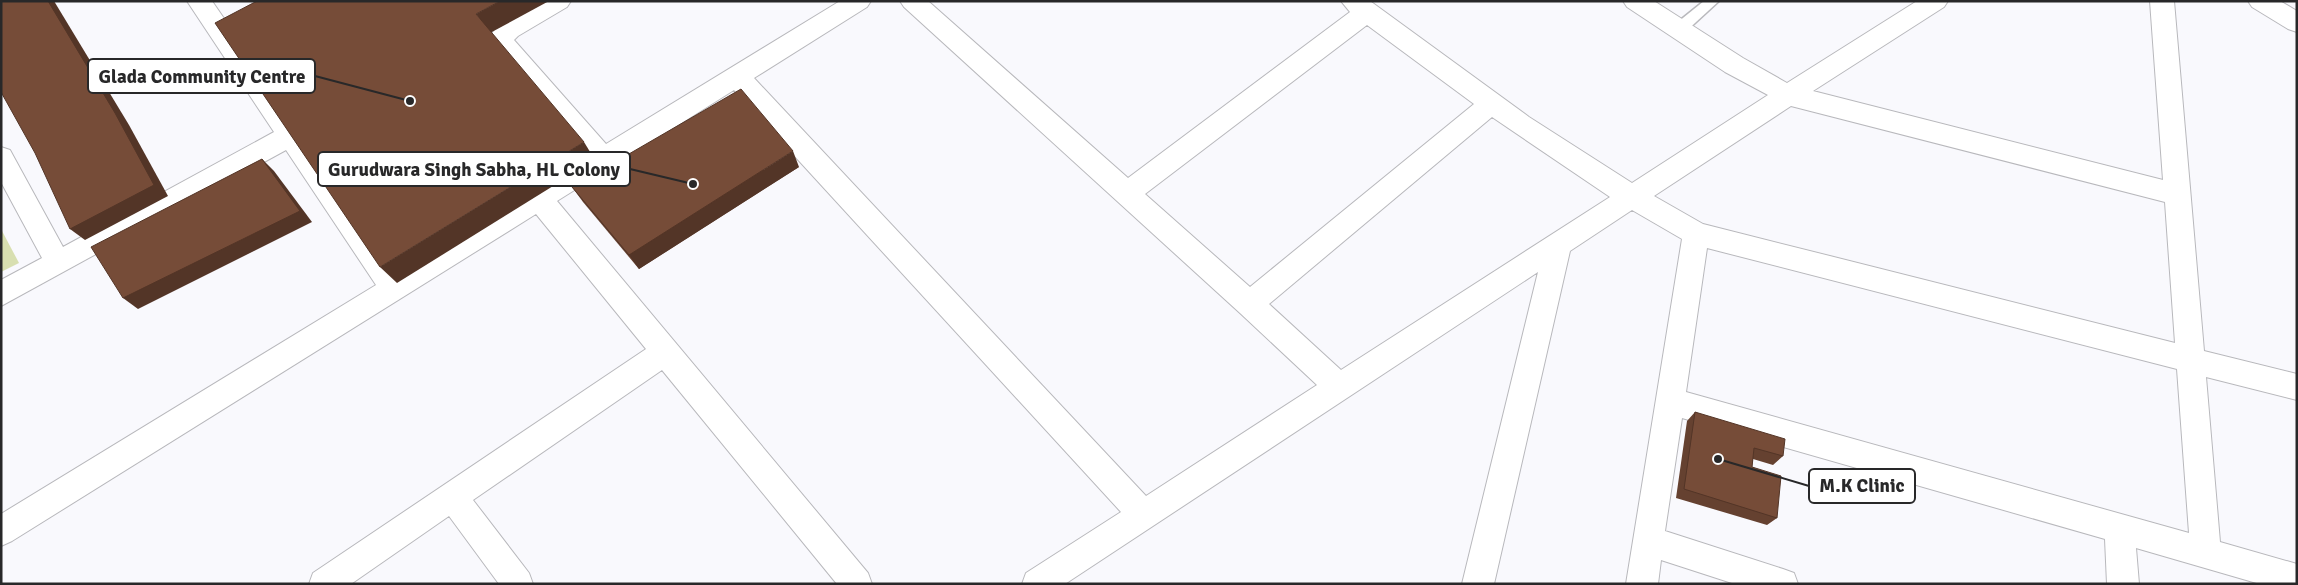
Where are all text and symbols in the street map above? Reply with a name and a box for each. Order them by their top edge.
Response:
callout: Glada Community Centre [88,59,315,93]
text: Glada Community Centre [99,65,305,89]
callout: Gurudwara Singh Sabha, HL Colony [318,152,630,186]
text: Gurudwara Singh Sabha, HL Colony [328,158,620,182]
callout: M.K Clinic [1809,469,1915,503]
text: M.K Clinic [1819,474,1905,498]

